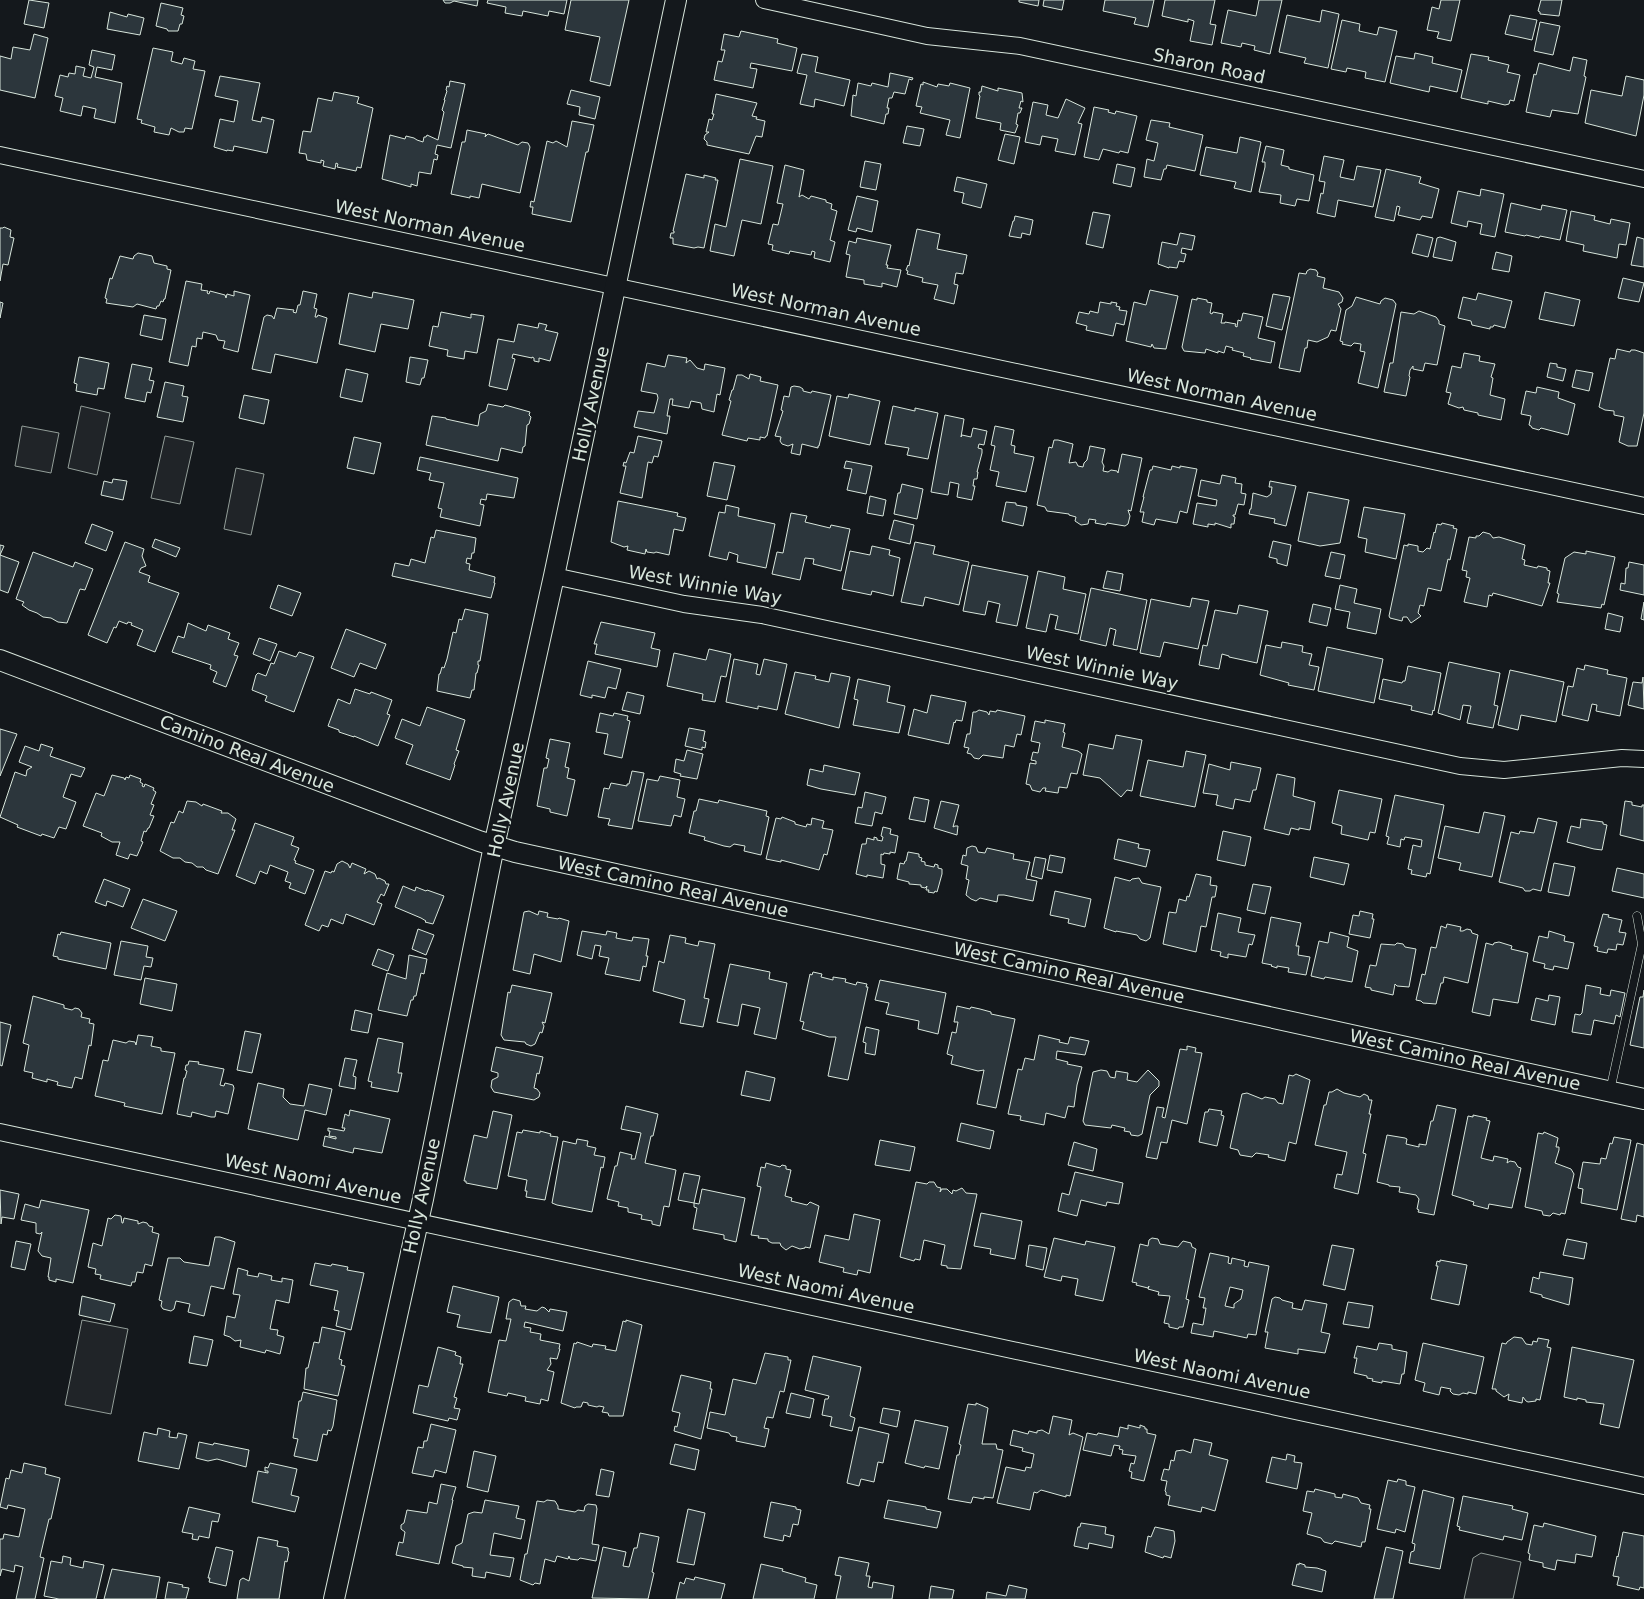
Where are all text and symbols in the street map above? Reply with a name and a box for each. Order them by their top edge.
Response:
street label: Sharon Road [1151,43,1267,88]
street label: West Norman Avenue [333,195,527,256]
street label: West Norman Avenue [729,279,923,340]
street label: Holly Avenue [568,344,613,464]
street label: West Norman Avenue [1125,364,1319,425]
street label: West Winnie Way [627,561,784,608]
street label: West Winnie Way [1024,641,1181,694]
street label: Camino Real Avenue [157,710,338,797]
street label: Holly Avenue [483,740,528,860]
street label: West Camino Real Avenue [556,852,791,921]
street label: West Camino Real Avenue [952,938,1187,1007]
street label: West Camino Real Avenue [1348,1025,1583,1094]
street label: Holly Avenue [399,1136,444,1256]
street label: West Naomi Avenue [223,1149,404,1208]
street label: West Naomi Avenue [736,1259,917,1318]
street label: West Naomi Avenue [1132,1344,1313,1403]

